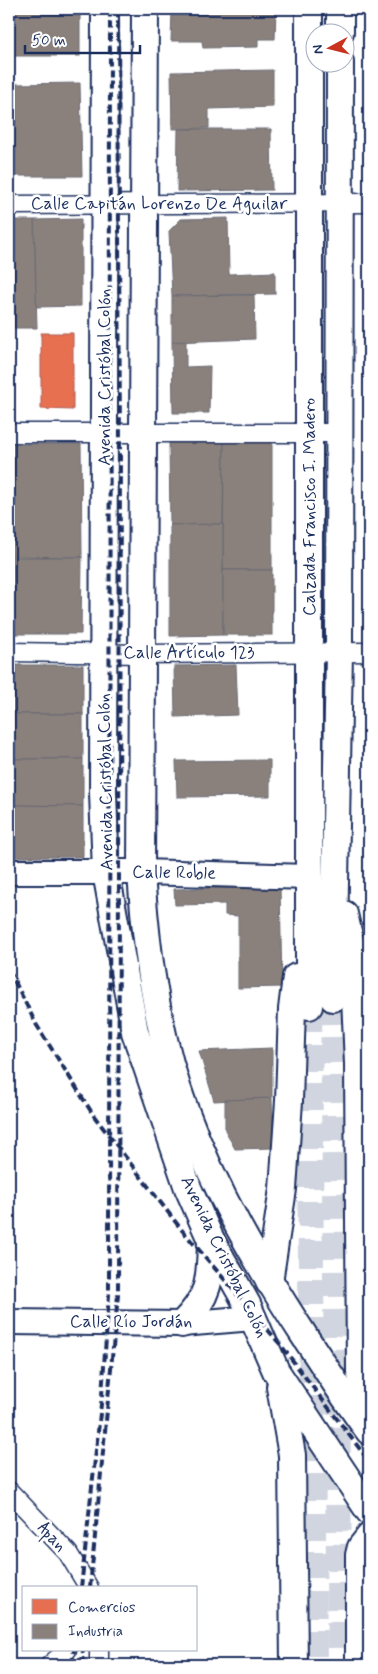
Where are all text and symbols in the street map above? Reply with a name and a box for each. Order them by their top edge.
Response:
scale bar [25,22,140,54]
north arrow [306,22,356,72]
text: 50 m [32,31,66,51]
text: N [309,44,328,55]
street label: Calle Capitán Lorenzo De Aguilar [31,192,288,216]
street label: Avenida Cristóbal Colón [93,288,117,466]
street label: Calzada Francisco I. Madero [298,398,322,616]
street label: Calle Artículo 123 [123,641,255,665]
street label: Avenida Cristóbal Colón [92,693,120,871]
street label: Calle Roble [132,860,216,886]
street label: Avenida Cristóbal Colón [174,1172,274,1342]
street label: Calle Río Jordán [70,1310,192,1334]
street label: Apan [31,1517,72,1558]
legend [22,1586,198,1652]
text: Comercios [68,1598,136,1618]
text: Industria [68,1622,123,1642]

